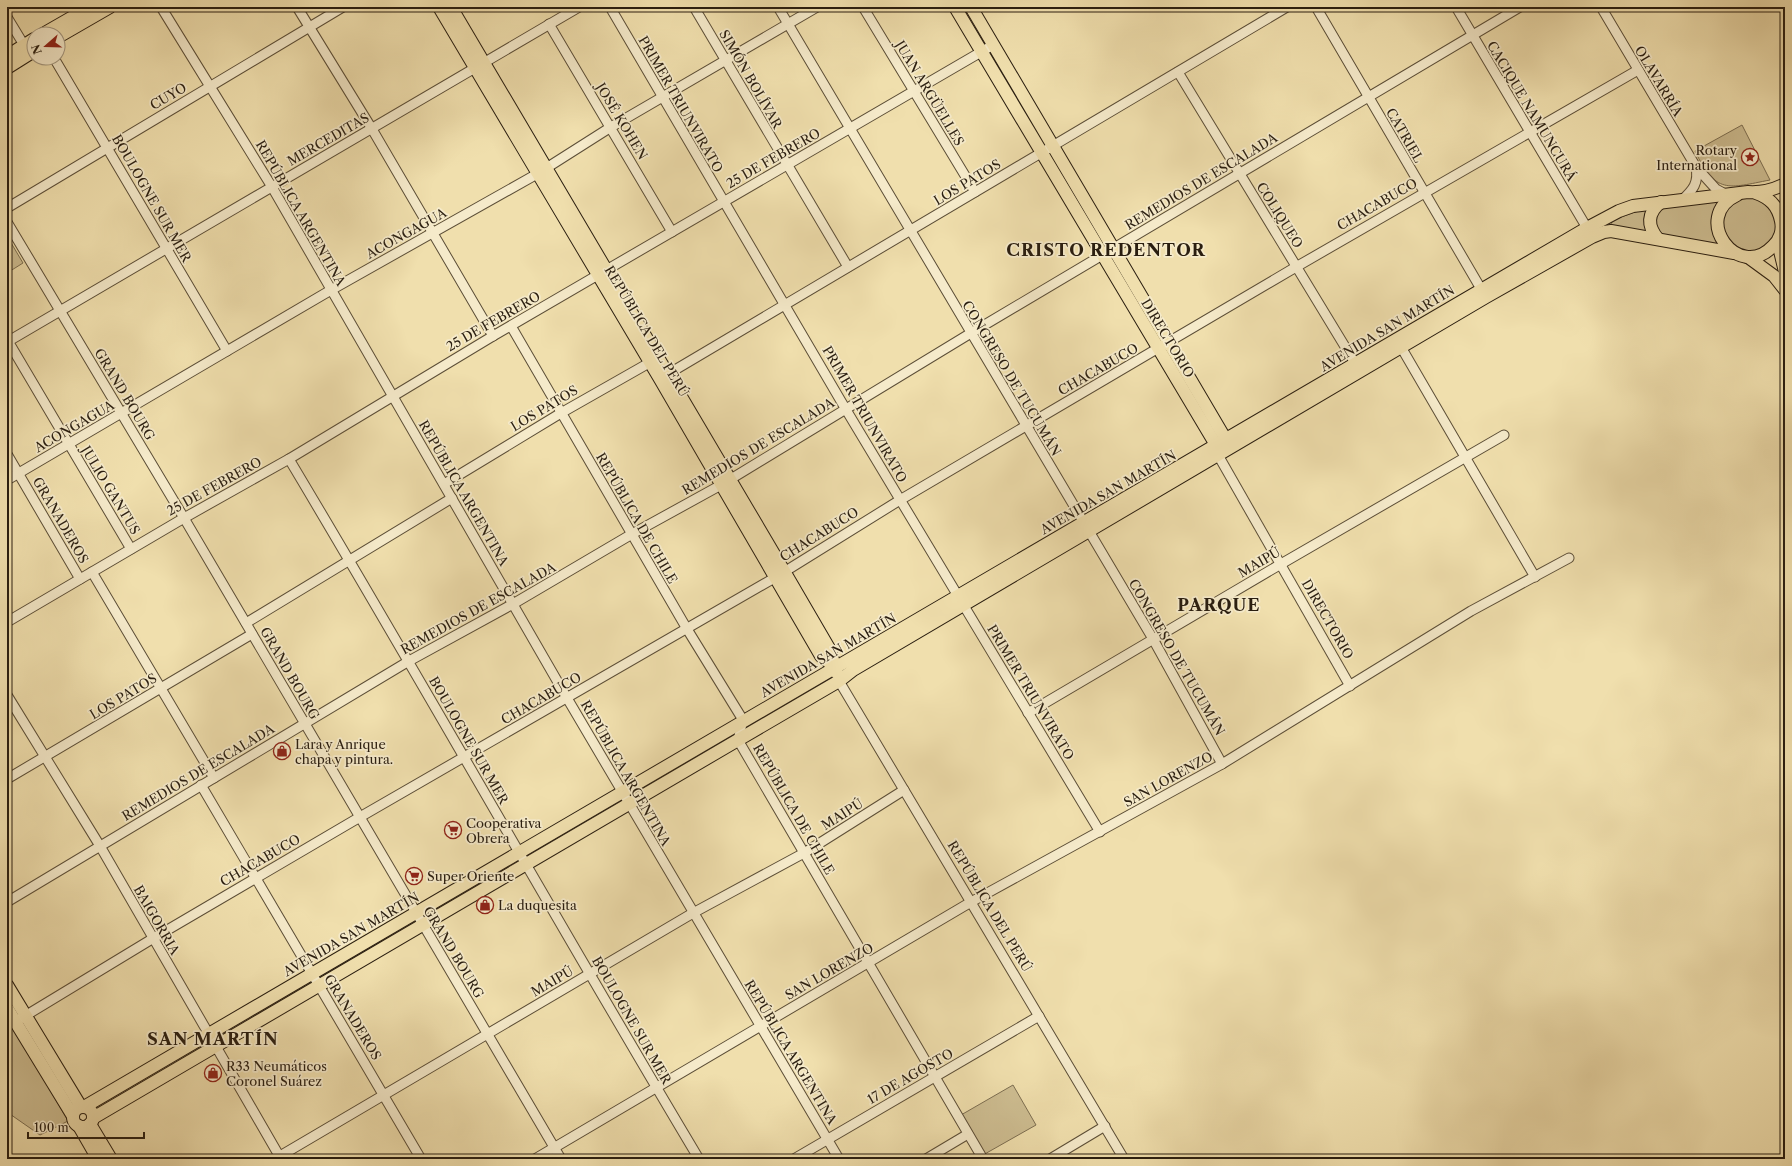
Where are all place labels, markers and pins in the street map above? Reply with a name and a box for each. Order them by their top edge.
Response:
place label: Rotary International [1656,142,1738,173]
place icon: Rotary International [1740,147,1760,167]
place label: Lara y Anrique chapa y pintura. [295,736,393,767]
shop icon: Lara y Anrique chapa y pintura. [272,741,292,761]
place label: Cooperativa Obrera [466,815,542,846]
supermarket icon: Cooperativa Obrera [443,820,463,840]
supermarket icon: Super Oriente [404,866,424,886]
place label: Super Oriente [427,868,514,884]
shop icon: La duquesita [475,895,495,915]
place label: La duquesita [498,897,577,913]
place label: R33 Neumáticos Coronel Suárez [226,1058,327,1089]
shop icon: R33 Neumáticos Coronel Suárez [203,1063,223,1083]

